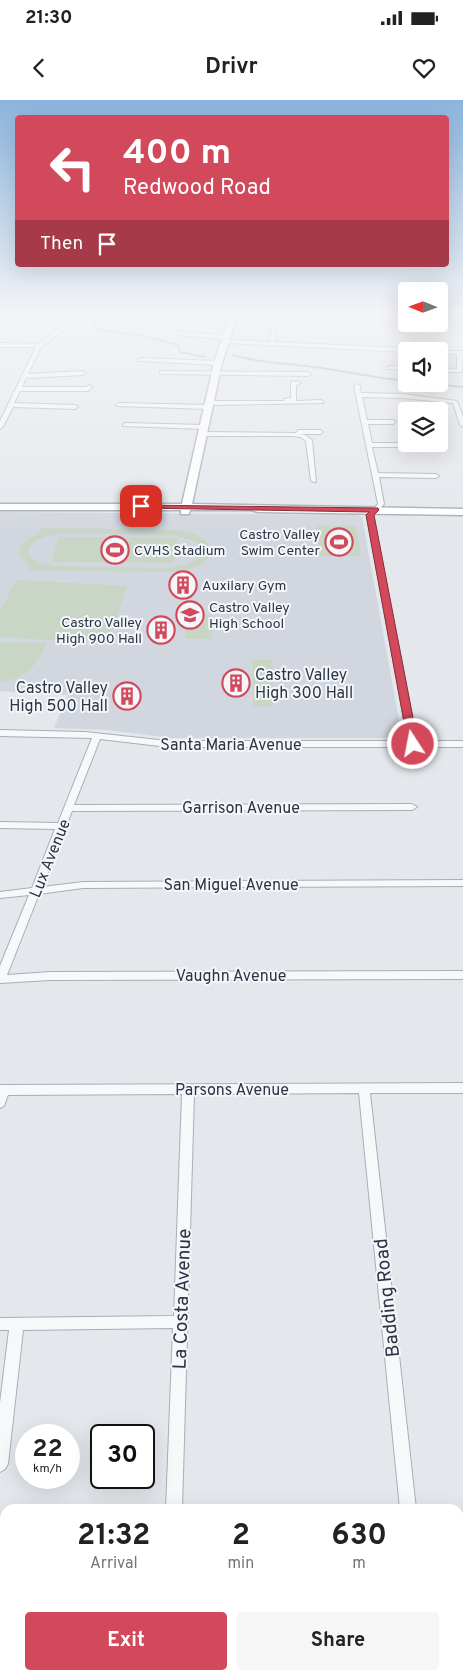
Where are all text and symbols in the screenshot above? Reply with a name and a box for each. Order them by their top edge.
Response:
text: 21:30 [25,6,72,30]
icon: back [25,54,53,82]
text: Drivr [205,54,258,81]
icon: heart [410,54,438,82]
text: 400 m [123,132,231,176]
icon: left [40,135,105,200]
text: Redwood Road [123,175,271,202]
icon: arrive [93,230,121,258]
text: Then [40,232,83,256]
north arrow [398,282,448,332]
map controls [398,282,448,452]
button: sound [398,342,448,392]
button: layers [398,402,448,452]
pin [120,485,162,527]
icon: arrive [127,492,155,520]
place label: Castro Valley Swim Center [239,527,321,560]
sports icon: Castro Valley Swim Center [324,527,354,557]
sports icon: CVHS Stadium [100,535,130,565]
place label: CVHS Stadium [134,543,225,560]
building icon: Auxilary Gym [168,570,198,600]
place label: Auxilary Gym [202,578,286,595]
school or university icon: Castro Valley High School [175,600,205,630]
place label: Castro Valley High School [209,600,290,633]
place label: Castro Valley High 900 Hall [56,615,142,648]
building icon: Castro Valley High 900 Hall [146,615,176,645]
place label: Castro Valley High 300 Hall [255,666,353,704]
building icon: Castro Valley High 300 Hall [221,668,251,698]
place label: Castro Valley High 500 Hall [9,679,108,717]
building icon: Castro Valley High 500 Hall [112,681,142,711]
position arrow [386,717,438,769]
street label: Santa Maria Avenue [160,736,302,756]
street label: Garrison Avenue [182,799,300,819]
street label: Lux Avenue [26,817,76,901]
street label: San Miguel Avenue [163,876,299,896]
street label: Vaughn Avenue [176,967,286,987]
street label: Parsons Avenue [175,1081,289,1101]
street label: La Costa Avenue [169,1228,197,1370]
street label: Badding Road [370,1237,406,1358]
speed limit sign: 30 [90,1424,155,1489]
text: 22 [32,1434,63,1466]
text: km/h [33,1461,62,1477]
text: 21:32 [77,1518,150,1555]
text: 2 [232,1518,250,1555]
text: 630 [331,1518,387,1555]
text: Arrival [90,1554,138,1574]
text: min [228,1554,254,1574]
text: m [352,1554,366,1574]
button: Exit [25,1612,227,1670]
button: Share [237,1612,439,1670]

